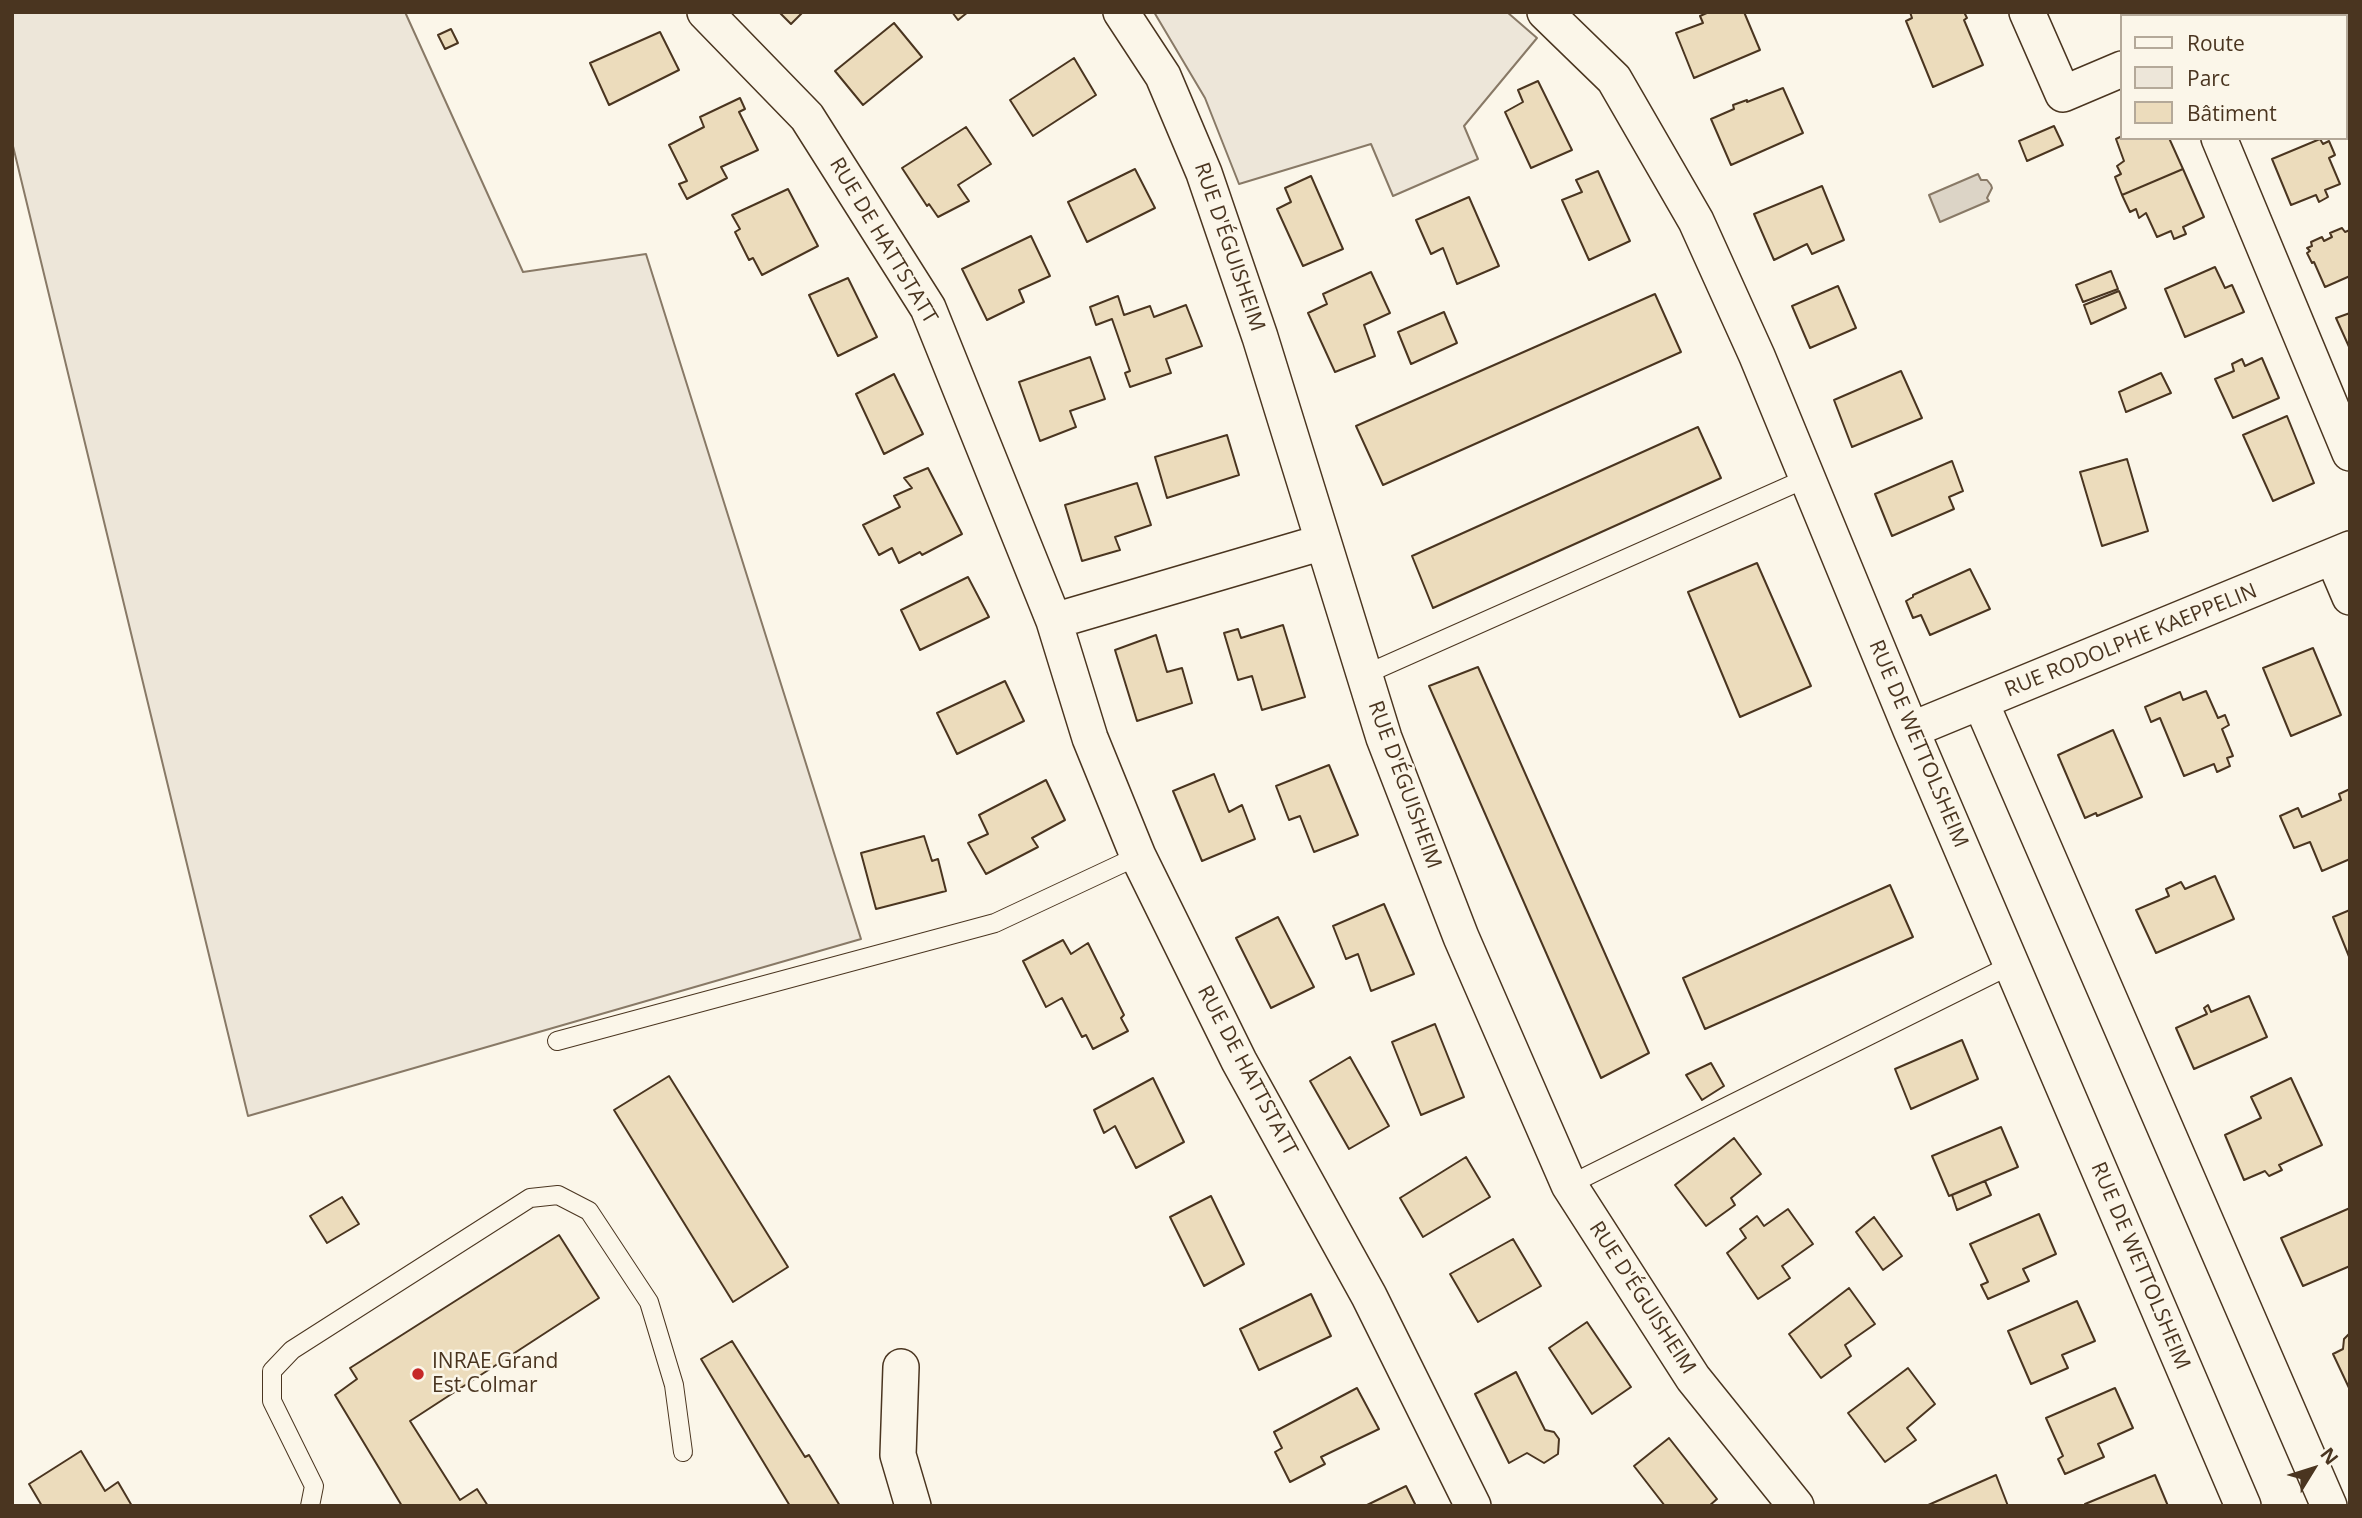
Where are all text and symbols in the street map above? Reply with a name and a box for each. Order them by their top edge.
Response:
legend [2120,14,2348,140]
text: Route [2187,29,2245,57]
text: Parc [2187,64,2230,92]
text: Bâtiment [2187,99,2277,127]
street label: RUE DE HATTSTATT [823,153,943,329]
street label: RUE D'ÉGUISHEIM [1188,159,1270,335]
street label: RUE RODOLPHE KAEPPELIN [2001,579,2261,703]
street label: RUE DE WETTOLSHEIM [1863,637,1973,851]
street label: RUE D'ÉGUISHEIM [1362,698,1446,872]
street label: RUE DE HATTSTATT [1191,982,1303,1160]
street label: RUE DE WETTOLSHEIM [2085,1159,2195,1373]
street label: RUE D'ÉGUISHEIM [1583,1217,1701,1379]
place label: INRAE Grand Est Colmar [432,1349,558,1399]
marker: INRAE Grand Est Colmar [410,1366,426,1382]
north arrow [2278,1434,2348,1504]
text: N [2315,1442,2345,1470]

